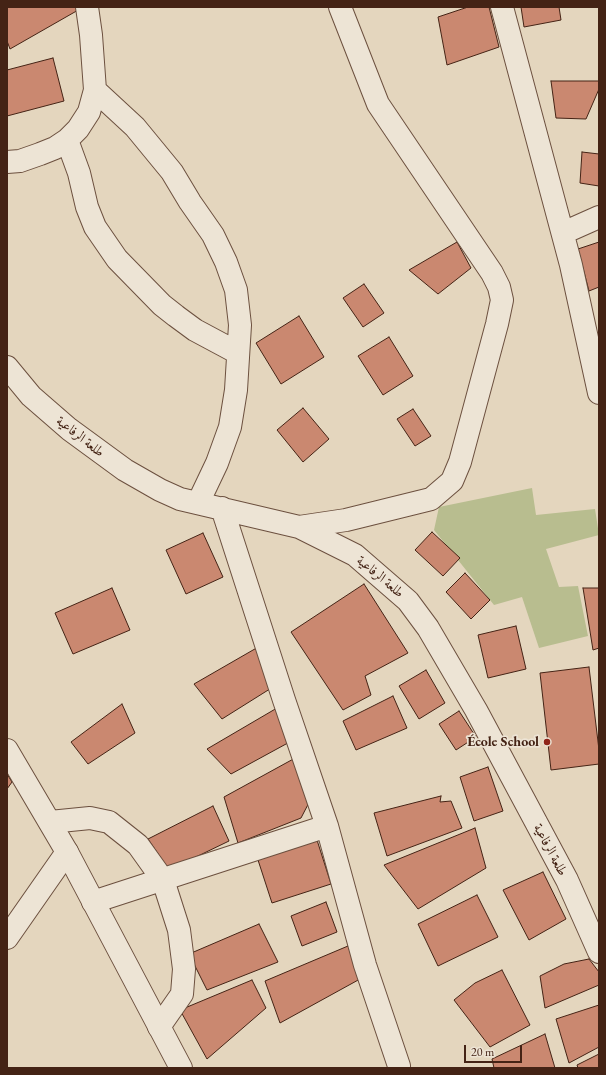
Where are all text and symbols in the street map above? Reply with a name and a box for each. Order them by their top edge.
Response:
street label: طلعة الرفاعية [52,413,108,461]
street label: طلعة الرفاعية [353,552,407,602]
place label: École School [467,734,539,750]
marker: École School [542,737,552,747]
street label: طلعة الرفاعية [529,821,571,879]
scale bar [466,1037,524,1063]
text: 20 m [471,1044,494,1060]

